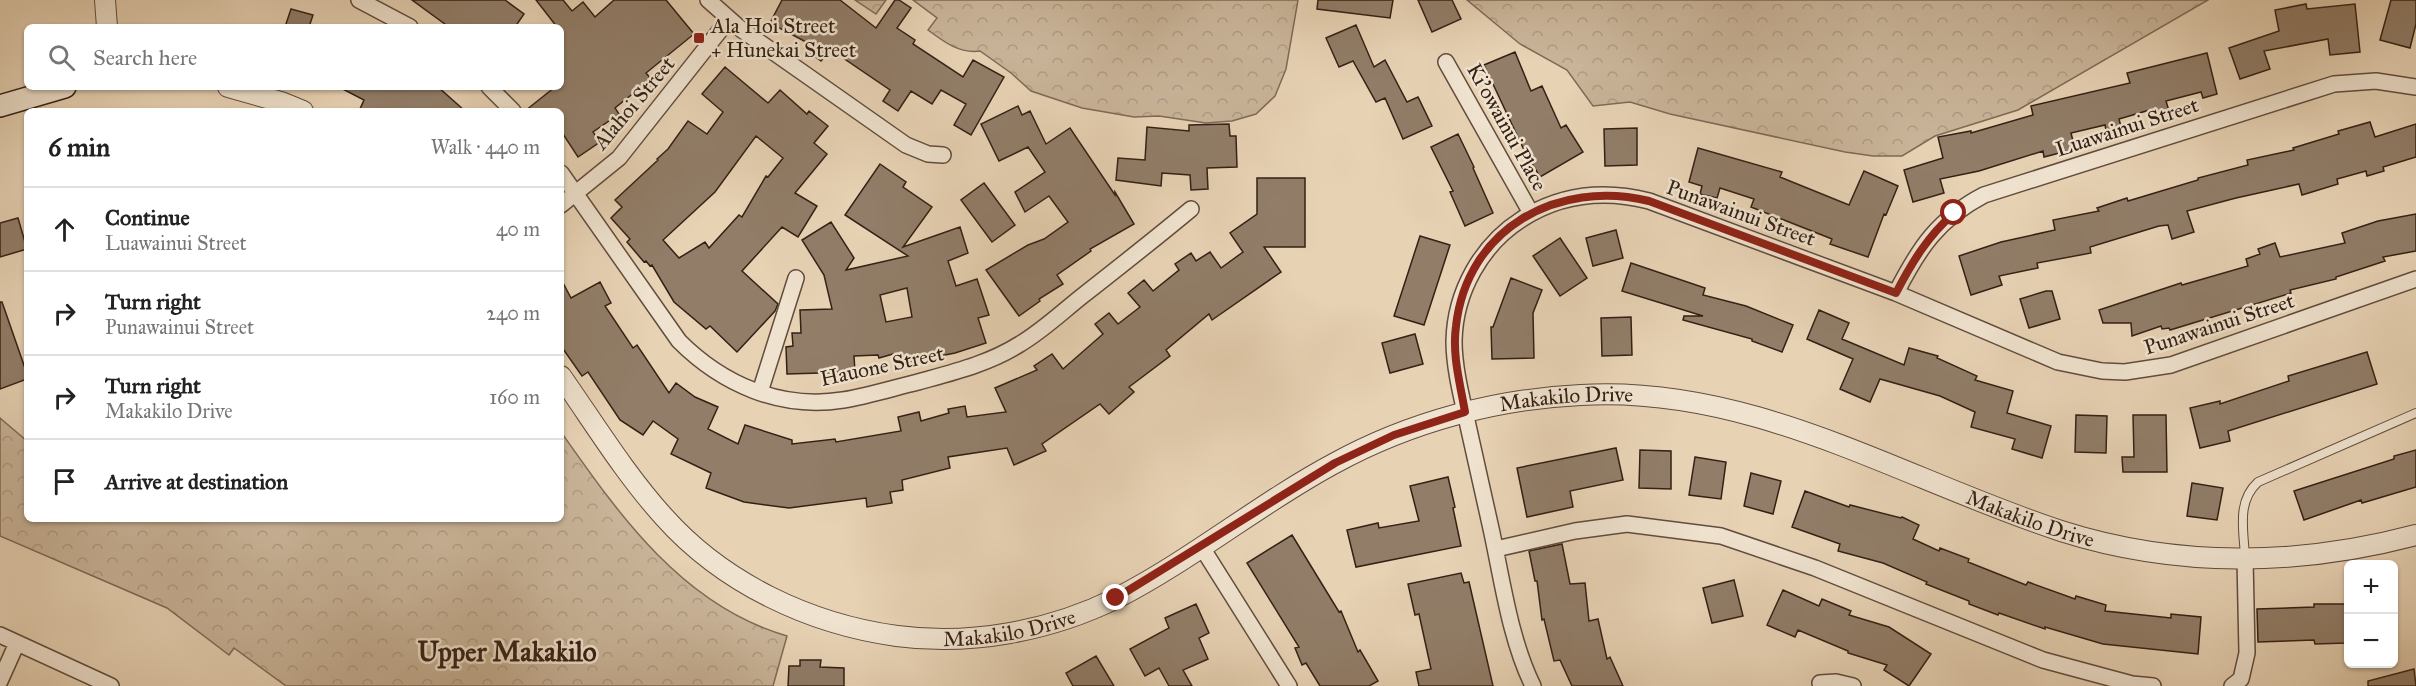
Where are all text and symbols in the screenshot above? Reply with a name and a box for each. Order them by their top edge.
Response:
place label: Ala Hoi Street + Hunekai Street [710,13,857,63]
search box [24,24,564,90]
marker: Ala Hoi Street + Hunekai Street [692,31,706,45]
icon: search [45,41,78,74]
text: Search here [93,44,197,71]
street label: Alahoi Street [587,51,681,156]
street label: Ki'owainui Place [1461,59,1553,195]
street label: Luawainui Street [2052,91,2202,162]
text: 6 min [48,131,110,163]
text: Walk · 440 m [431,135,540,159]
street label: Punawainui Street [1663,174,1820,252]
route start [1940,199,1966,225]
text: Continue [105,204,190,231]
icon: ahead [48,213,81,246]
text: 40 m [496,217,540,241]
text: Luawainui Street [105,231,247,255]
street label: Punawainui Street [2141,287,2298,361]
text: Turn right [105,288,201,315]
icon: right [48,297,81,330]
text: 240 m [486,301,540,325]
text: Punawainui Street [105,315,254,339]
street label: Hauone Street [818,340,947,392]
text: Turn right [105,372,201,399]
icon: right [48,381,81,414]
street label: Makakilo Drive [1497,381,1634,417]
text: 160 m [489,385,540,409]
text: Makakilo Drive [105,399,233,423]
icon: arrive [48,465,81,498]
text: Arrive at destination [105,468,288,495]
street label: Makakilo Drive [1962,484,2097,553]
map controls [2344,560,2398,668]
button: + [2344,560,2398,614]
route end [1102,584,1128,610]
street label: Makakilo Drive [943,604,1079,652]
button: − [2344,614,2398,668]
district label: Upper Makakilo [417,635,597,669]

